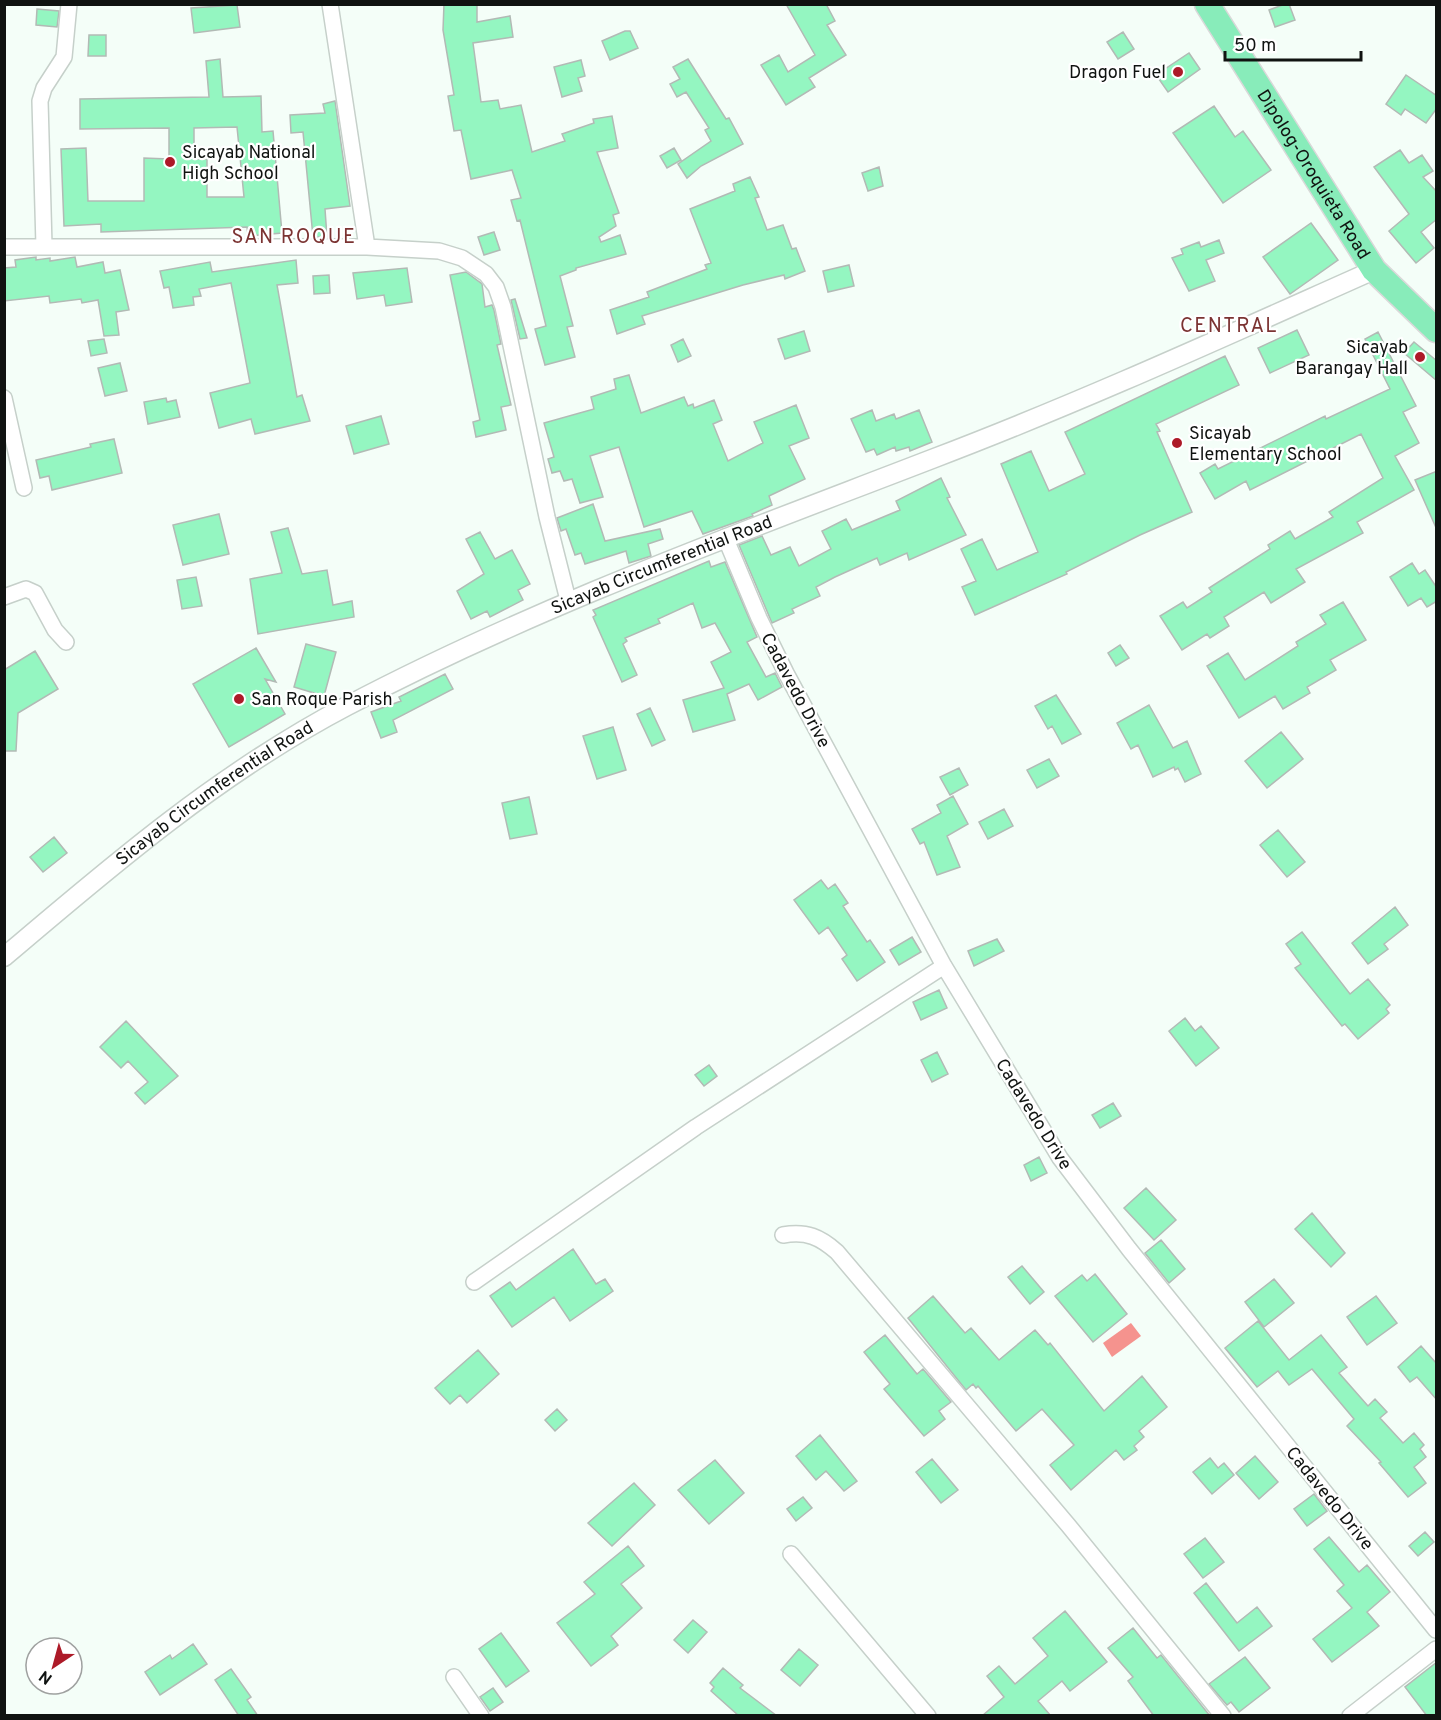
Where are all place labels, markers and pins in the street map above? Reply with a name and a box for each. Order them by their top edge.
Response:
place label: Dragon Fuel [1069,62,1166,85]
marker: Dragon Fuel [1171,65,1185,79]
place label: Sicayab National High School [182,142,315,186]
marker: Sicayab National High School [163,155,177,169]
place label: Sicayab Barangay Hall [1295,337,1408,381]
marker: Sicayab Barangay Hall [1413,350,1427,364]
place label: Sicayab Elementary School [1189,423,1342,467]
marker: Sicayab Elementary School [1170,436,1184,450]
place label: San Roque Parish [251,689,393,712]
marker: San Roque Parish [232,692,246,706]

